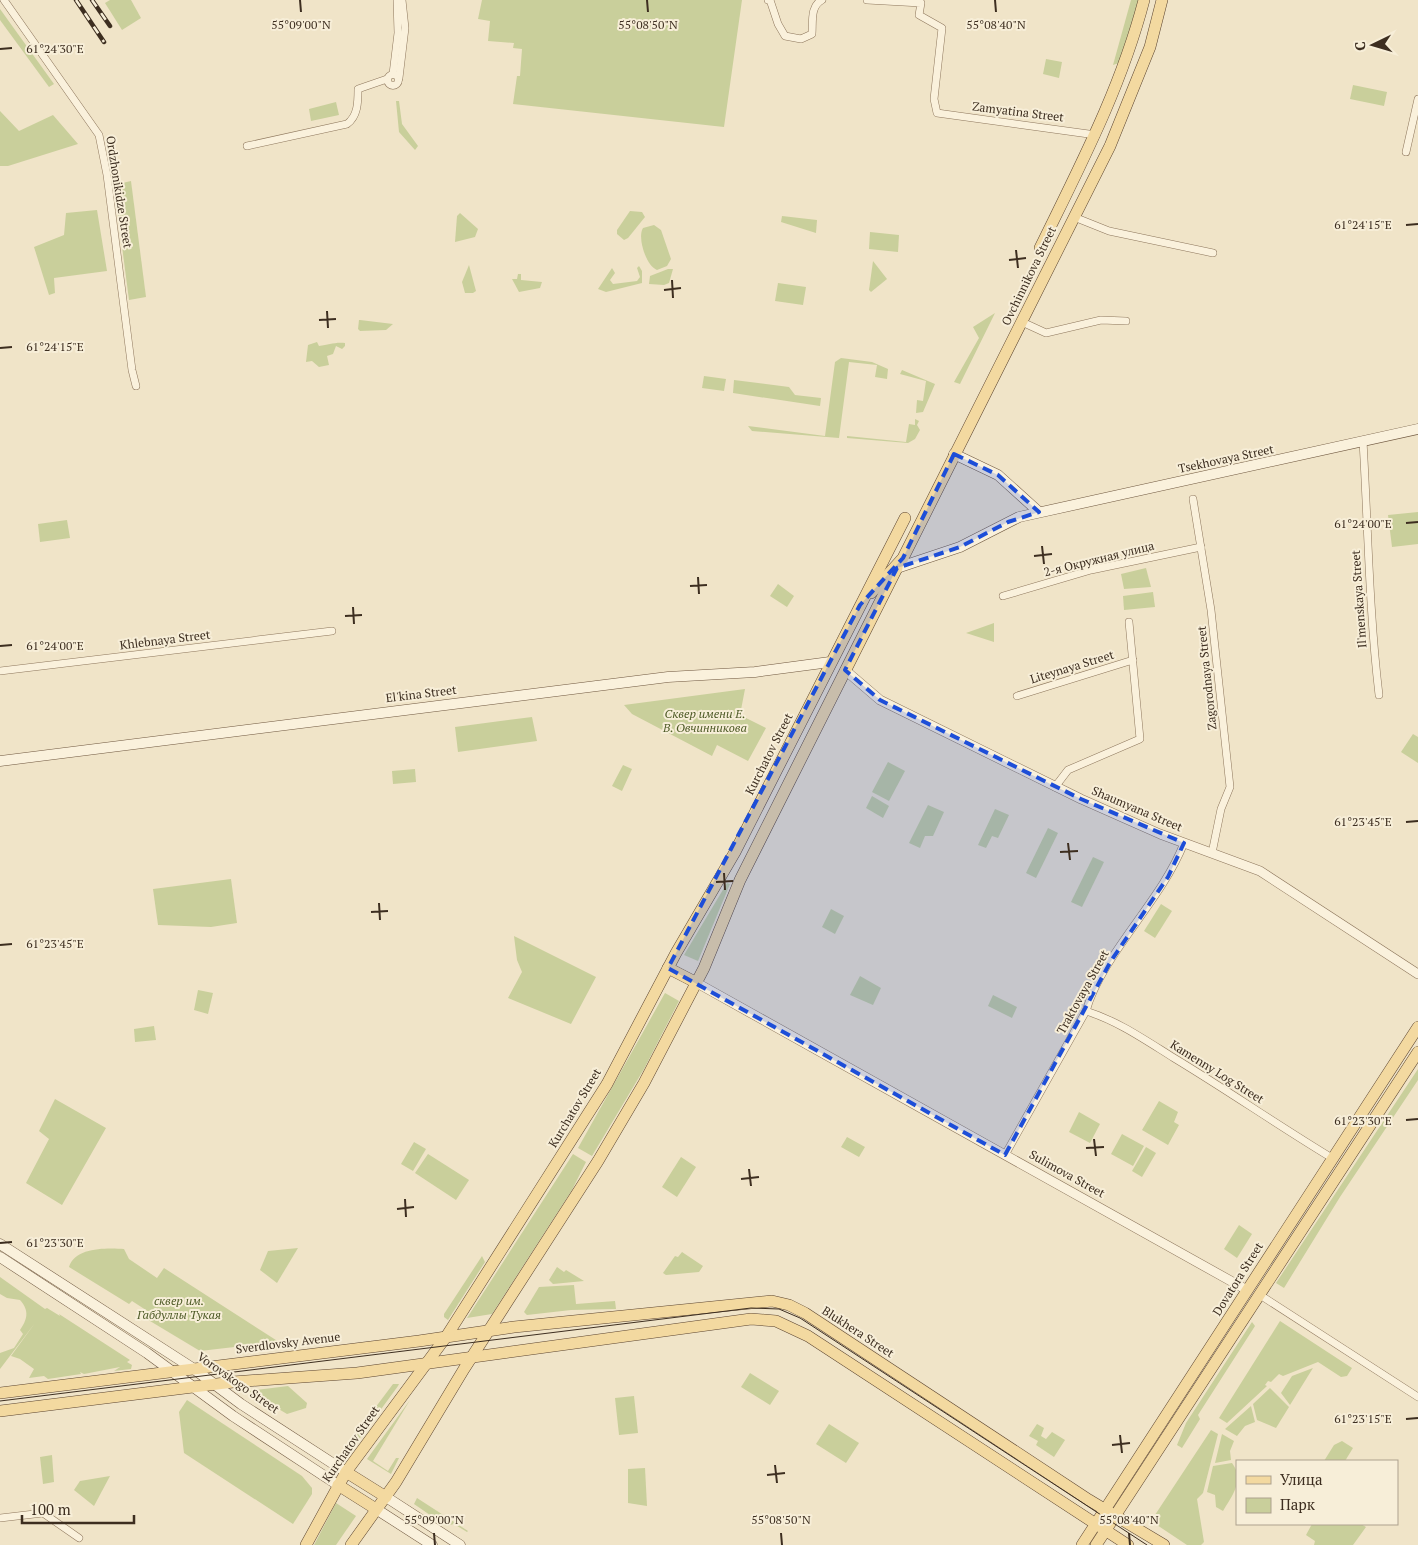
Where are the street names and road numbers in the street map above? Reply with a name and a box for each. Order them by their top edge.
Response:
street label: Zamyatina Street [971,98,1065,125]
street label: Ordzhonikidze Street [103,135,136,250]
street label: Ovchinnikova Street [998,223,1059,328]
street label: Tsekhovaya Street [1177,441,1276,476]
street label: 2-я Окружная улица [1042,538,1156,579]
street label: Il'menskaya Street [1348,549,1369,649]
street label: Zagorodnaya Street [1194,625,1219,731]
street label: Khlebnaya Street [119,626,212,653]
street label: Liteynaya Street [1028,647,1116,686]
street label: El'kina Street [385,682,458,705]
street label: Kurchatov Street [741,710,796,797]
street label: Shaumyana Street [1090,783,1185,835]
street label: Traktovaya Street [1053,947,1112,1037]
street label: Kamenny Log Street [1168,1037,1267,1107]
street label: Kurchatov Street [545,1065,604,1150]
street label: Sulimova Street [1027,1147,1108,1201]
street label: Dovatora Street [1209,1239,1266,1318]
street label: Blukhera Street [819,1303,898,1361]
street label: Sverdlovsky Avenue [235,1329,341,1356]
street label: Vorovskogo Street [194,1349,283,1417]
street label: Kurchatov Street [319,1402,383,1485]

